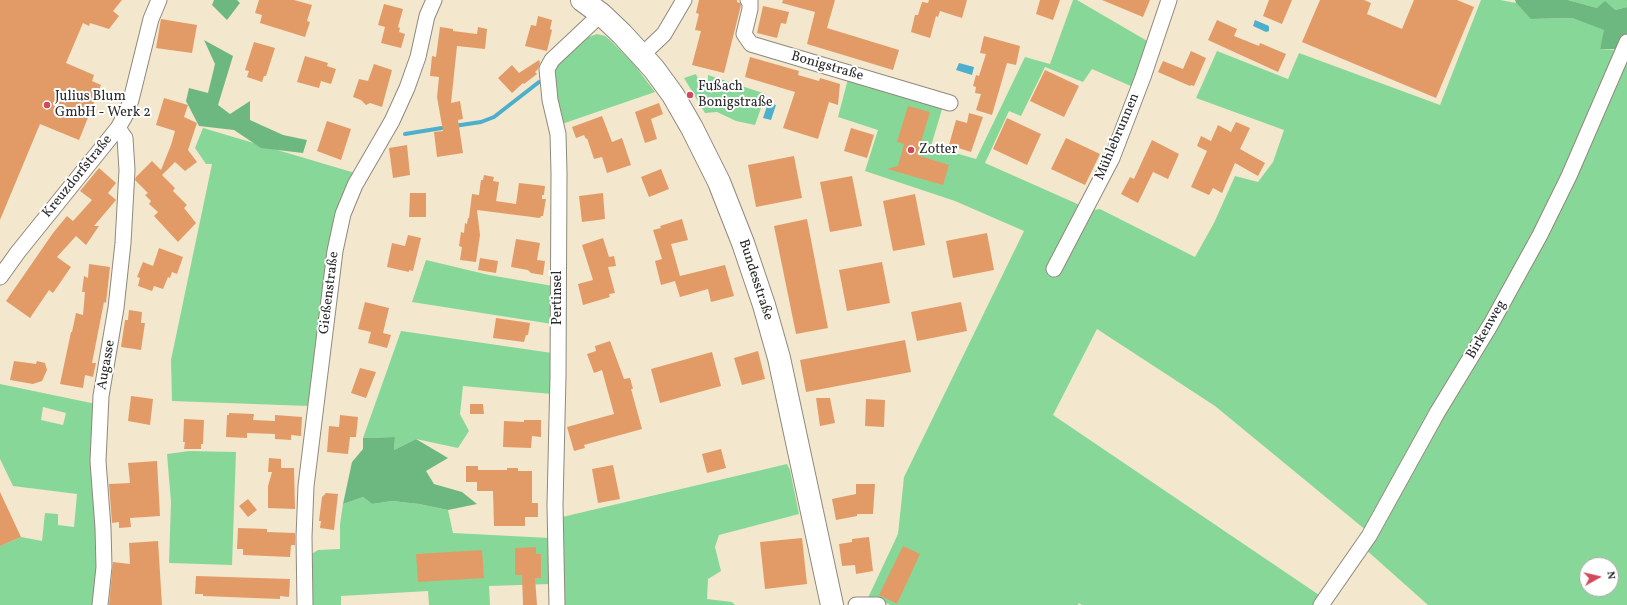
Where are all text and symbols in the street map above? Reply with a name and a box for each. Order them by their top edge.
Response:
street label: Bonigstraße [789,49,865,85]
place label: Fußach Bonigstraße [698,79,773,112]
place label: Julius Blum GmbH - Werk 2 [55,89,151,122]
marker: Fußach Bonigstraße [685,90,695,100]
street label: Mühlebrunnen [1092,91,1144,183]
marker: Julius Blum GmbH - Werk 2 [42,100,52,110]
street label: Kreuzdorfstraße [39,132,117,222]
place label: Zotter [919,142,957,158]
marker: Zotter [906,145,916,155]
street label: Bundesstraße [734,237,776,323]
street label: Gießenstraße [317,251,343,335]
street label: Pertinsel [550,271,566,325]
street label: Birkenweg [1463,298,1511,362]
street label: Augasse [94,339,120,391]
north arrow [1579,557,1619,597]
text: N [1602,570,1618,580]

